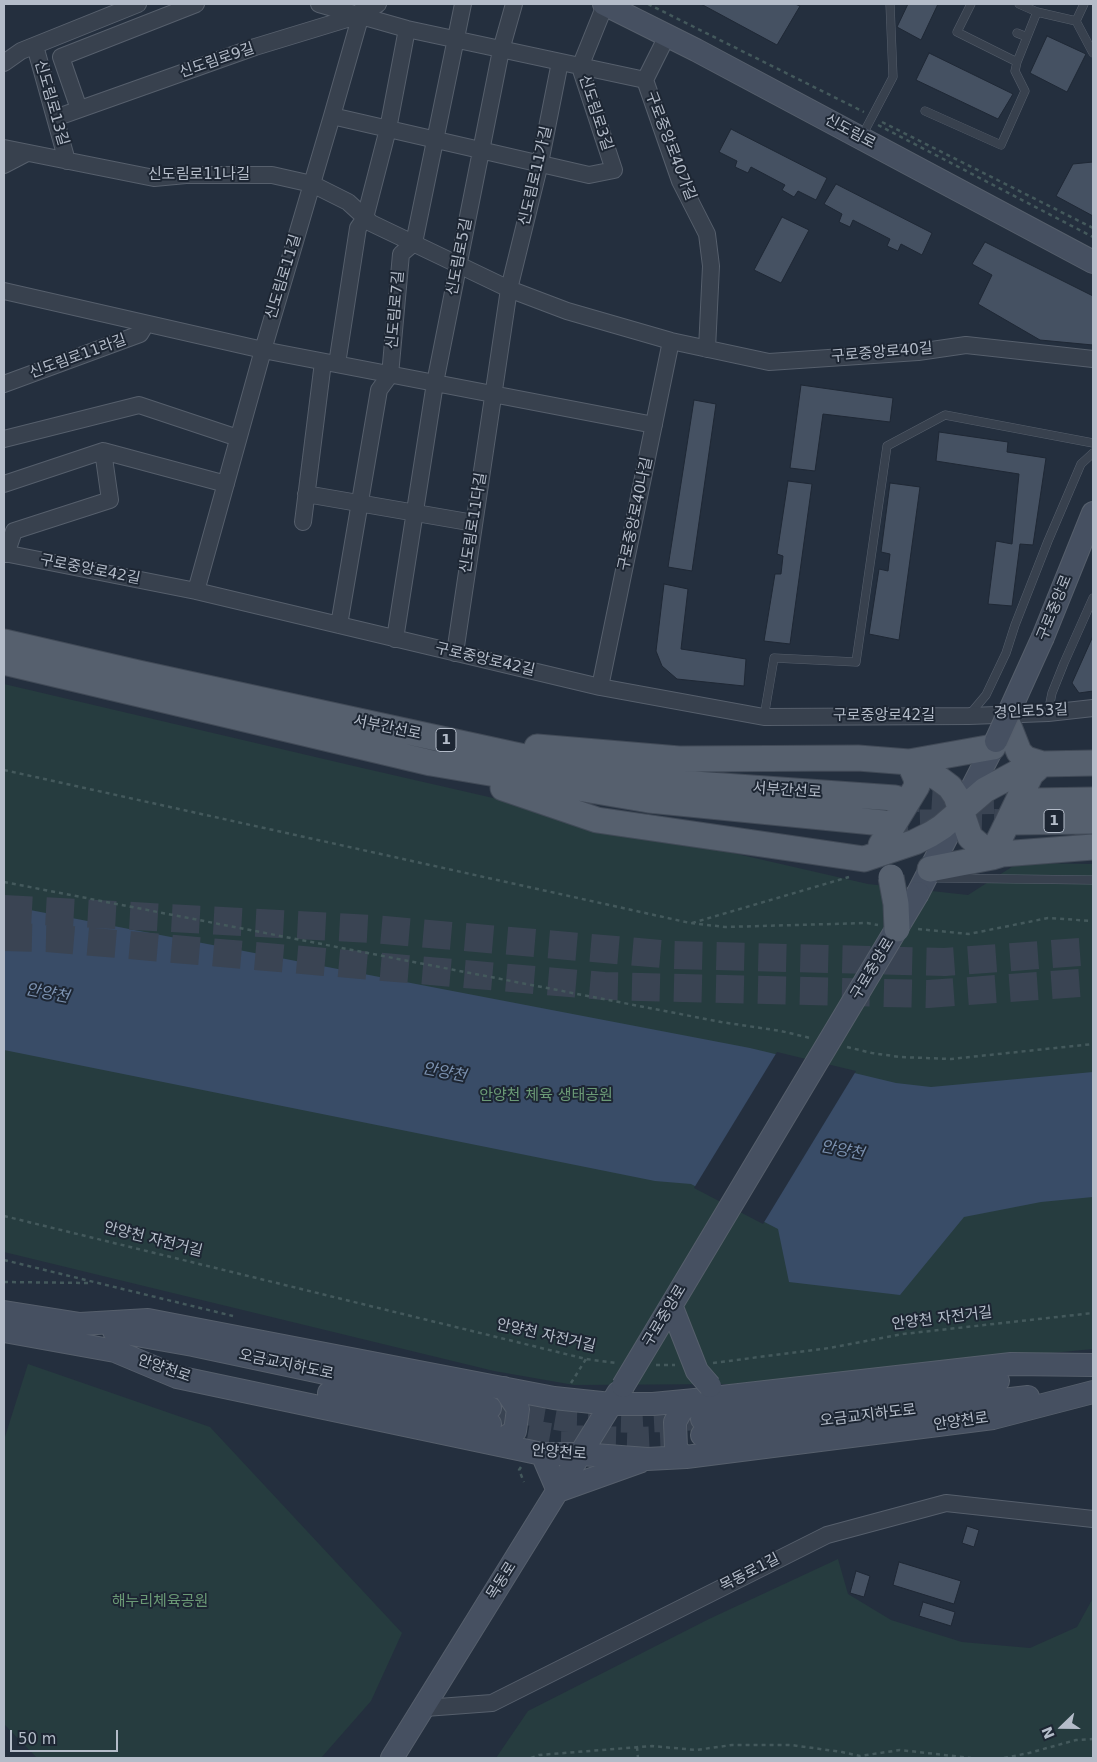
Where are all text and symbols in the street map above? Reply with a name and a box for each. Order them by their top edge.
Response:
street label: 신도림로9길 [177,40,257,82]
street label: 신도림로13길 [30,58,72,148]
street label: 신도림로3길 [574,73,616,153]
street label: 구로중앙로40가길 [641,89,699,203]
street label: 신도림로 [821,111,879,153]
street label: 신도림로11가길 [516,124,556,228]
street label: 신도림로11나길 [148,166,250,184]
street label: 신도림로5길 [444,217,476,297]
street label: 신도림로11길 [263,232,305,322]
street label: 신도림로7길 [384,270,408,350]
street label: 신도림로11라길 [27,331,129,383]
street label: 구로중앙로40길 [830,340,934,366]
street label: 구로중앙로40나길 [615,456,657,572]
street label: 신도림로11다길 [457,471,491,575]
street label: 구로중앙로42길 [38,551,142,589]
street label: 구로중앙로 [1034,573,1076,643]
street label: 구로중앙로42길 [433,640,537,680]
street label: 경인로53길 [993,701,1069,723]
street label: 구로중앙로42길 [833,707,935,725]
street label: 서부간선로 [351,712,423,744]
road number: 1 [436,728,456,752]
street label: 서부간선로 [752,780,822,802]
road number: 1 [1044,809,1064,832]
street label: 구로중앙로 [848,935,898,1003]
water label: 안양천 [23,980,71,1008]
water label: 안양천 [420,1059,468,1087]
park label: 안양천 체육 생태공원 [479,1087,613,1105]
water label: 안양천 [818,1137,866,1165]
street label: 안양천 자전거길 [102,1219,204,1261]
street label: 구로중앙로 [640,1282,690,1350]
street label: 안양천 자전거길 [891,1304,993,1334]
street label: 안양천 자전거길 [495,1316,597,1356]
street label: 오금교지하도로 [237,1346,335,1384]
street label: 안양천로 [135,1352,193,1386]
street label: 오금교지하도로 [819,1401,917,1431]
street label: 안양천로 [932,1409,990,1435]
street label: 안양천로 [531,1442,587,1464]
street label: 목동로1길 [717,1550,783,1596]
street label: 목동로 [483,1559,521,1603]
park label: 해누리체육공원 [112,1593,208,1611]
north arrow [1037,1702,1087,1752]
scale bar [12,1720,120,1752]
text: N [1038,1724,1058,1741]
text: 50 m [18,1730,56,1748]

